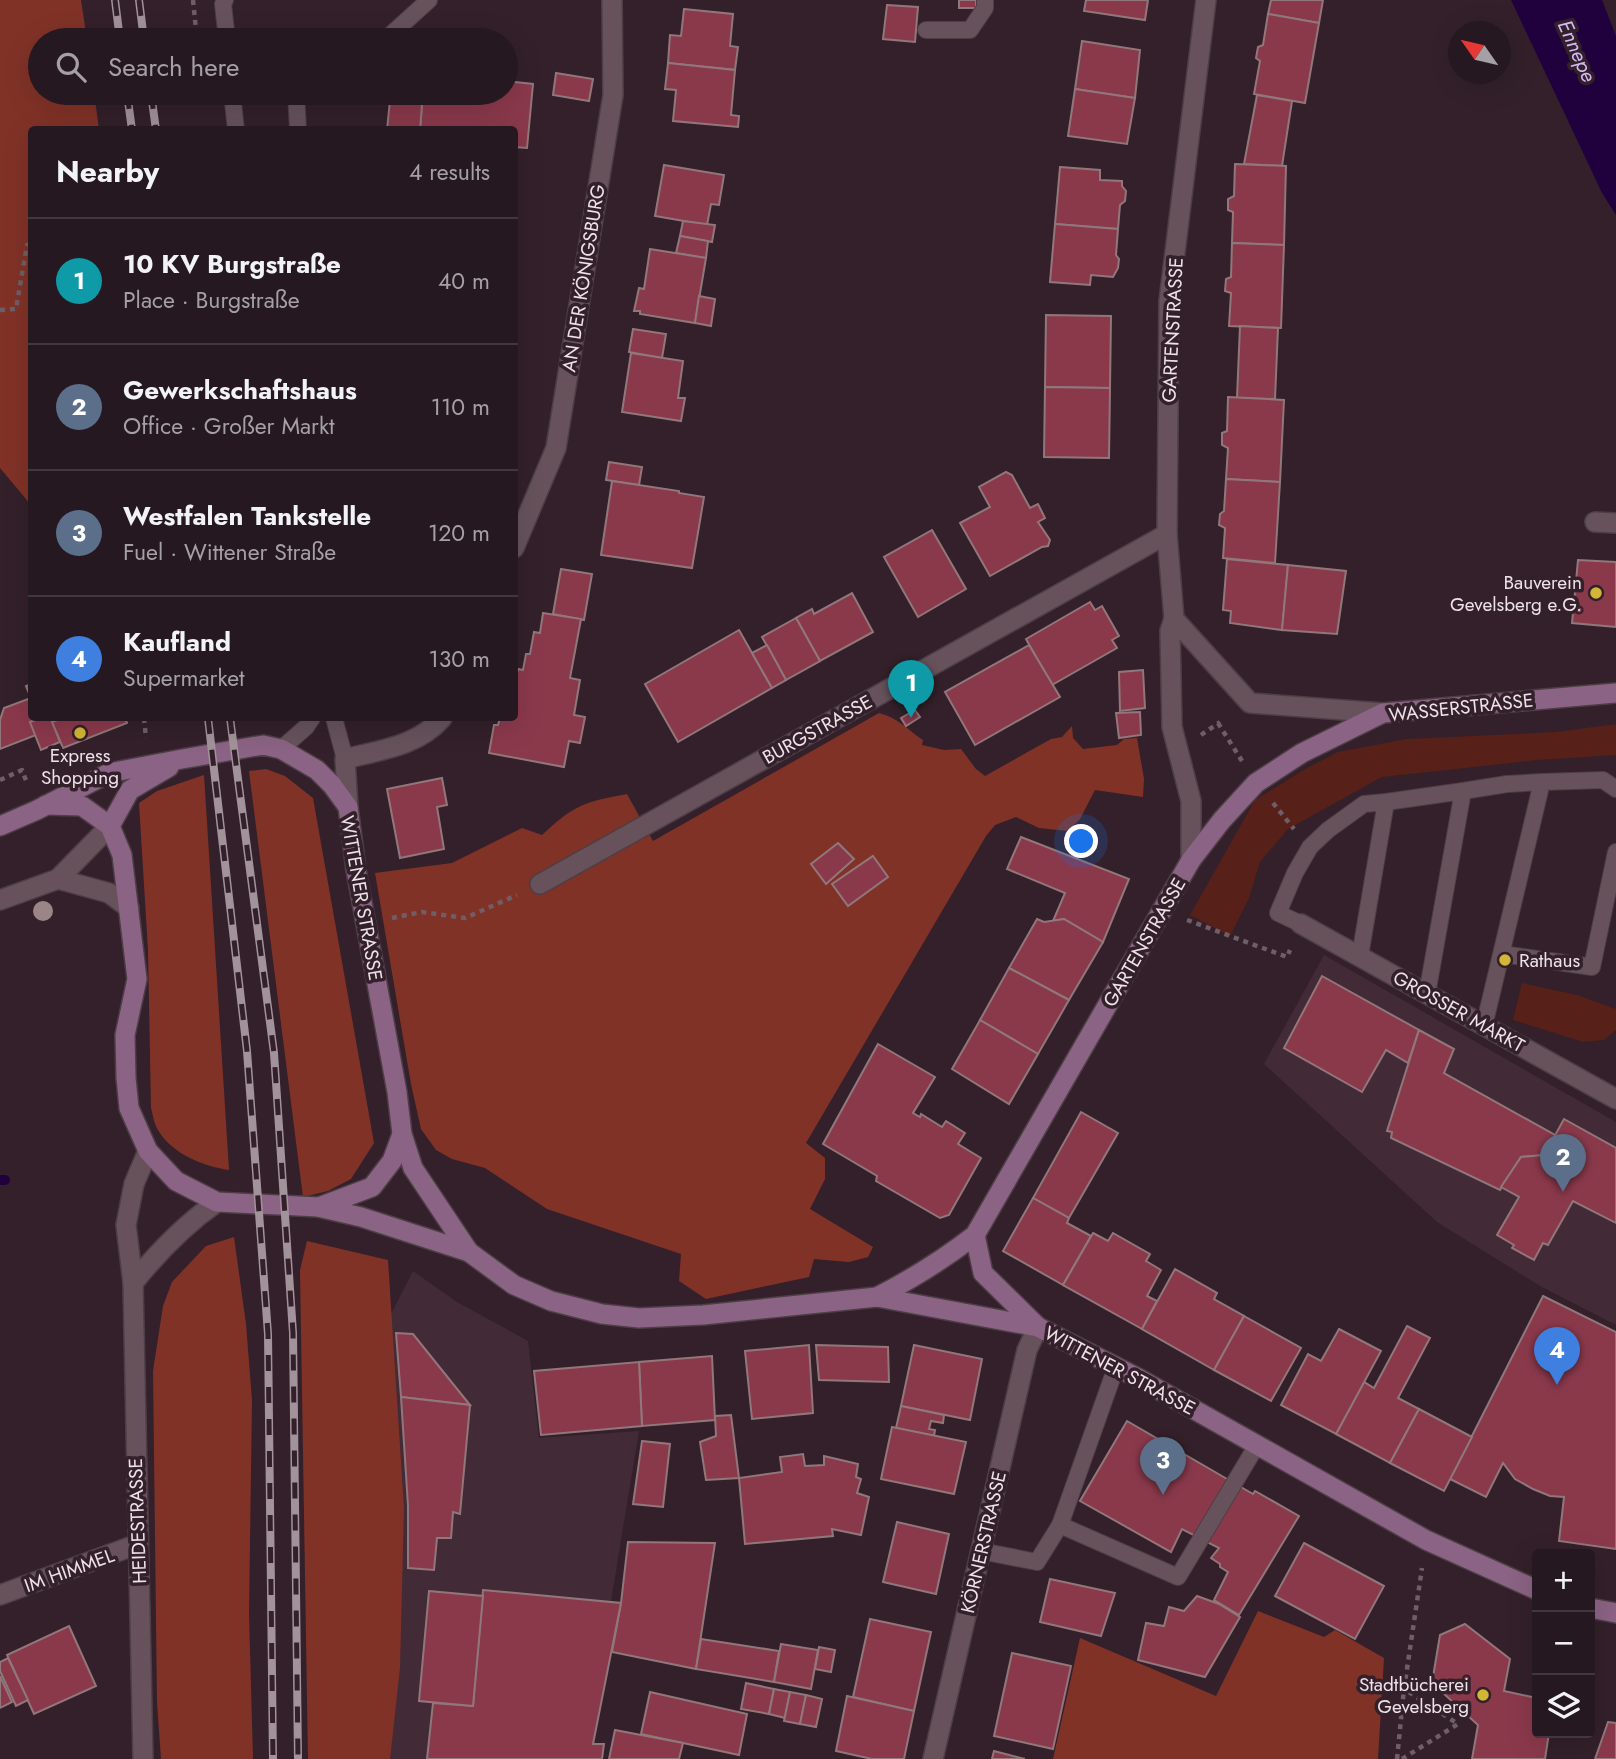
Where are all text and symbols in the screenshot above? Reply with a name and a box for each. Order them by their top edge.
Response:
water label: Ennepe [1550,15,1604,87]
north arrow [1448,21,1511,84]
search box [28,28,518,105]
icon: search [52,48,90,86]
text: Search here [108,48,240,86]
text: Nearby [56,150,159,193]
text: 4 results [409,155,490,189]
street label: AN DER KÖNIGSBURG [555,182,612,374]
text: 10 KV Burgstraße [123,245,341,283]
street label: GARTENSTRASSE [1155,257,1190,403]
text: 1 [73,264,85,298]
text: 40 m [438,264,490,298]
text: Place · Burgstraße [123,283,300,317]
text: Gewerkschaftshaus [123,371,357,409]
text: 2 [71,390,87,424]
text: 110 m [431,390,490,424]
text: Office · Großer Markt [123,409,335,443]
text: Westfalen Tankstelle [123,497,371,535]
text: 3 [72,516,86,550]
text: 120 m [428,516,490,550]
text: Fuel · Wittener Straße [123,535,336,569]
place label: Bauverein Gevelsberg e.G. [1450,569,1582,618]
marker: Bauverein Gevelsberg e.G. [1588,585,1604,601]
text: Kaufland [123,623,231,661]
text: 4 [71,642,87,676]
text: 130 m [428,642,490,676]
pin: 1 [888,660,934,718]
text: Supermarket [123,661,245,695]
street label: WASSERSTRASSE [1387,686,1535,729]
street label: BURGSTRASSE [758,688,877,771]
marker: Express Shopping [72,725,88,741]
place label: Express Shopping [41,742,119,791]
street label: WITTENER STRASSE [334,813,389,983]
your location [1064,824,1098,858]
street label: GARTENSTRASSE [1096,873,1192,1012]
place label: Rathaus [1519,947,1580,974]
marker: Rathaus [1497,952,1513,968]
street label: GROSSER MARKT [1388,964,1530,1059]
pin: 2 [1540,1134,1586,1192]
street label: WITTENER STRASSE [1040,1319,1200,1422]
pin: 4 [1534,1327,1580,1385]
pin: 3 [1140,1437,1186,1495]
street label: HEIDESTRASSE [122,1458,153,1584]
street label: KÖRNERSTRASSE [954,1468,1013,1616]
street label: IM HIMMEL [20,1542,118,1599]
map controls [1532,1549,1595,1738]
button: + [1532,1549,1595,1612]
button: − [1532,1612,1595,1675]
place label: Stadtbücherei Gevelsberg [1359,1671,1469,1720]
button: layers [1532,1675,1595,1738]
marker: Stadtbücherei Gevelsberg [1475,1687,1491,1703]

